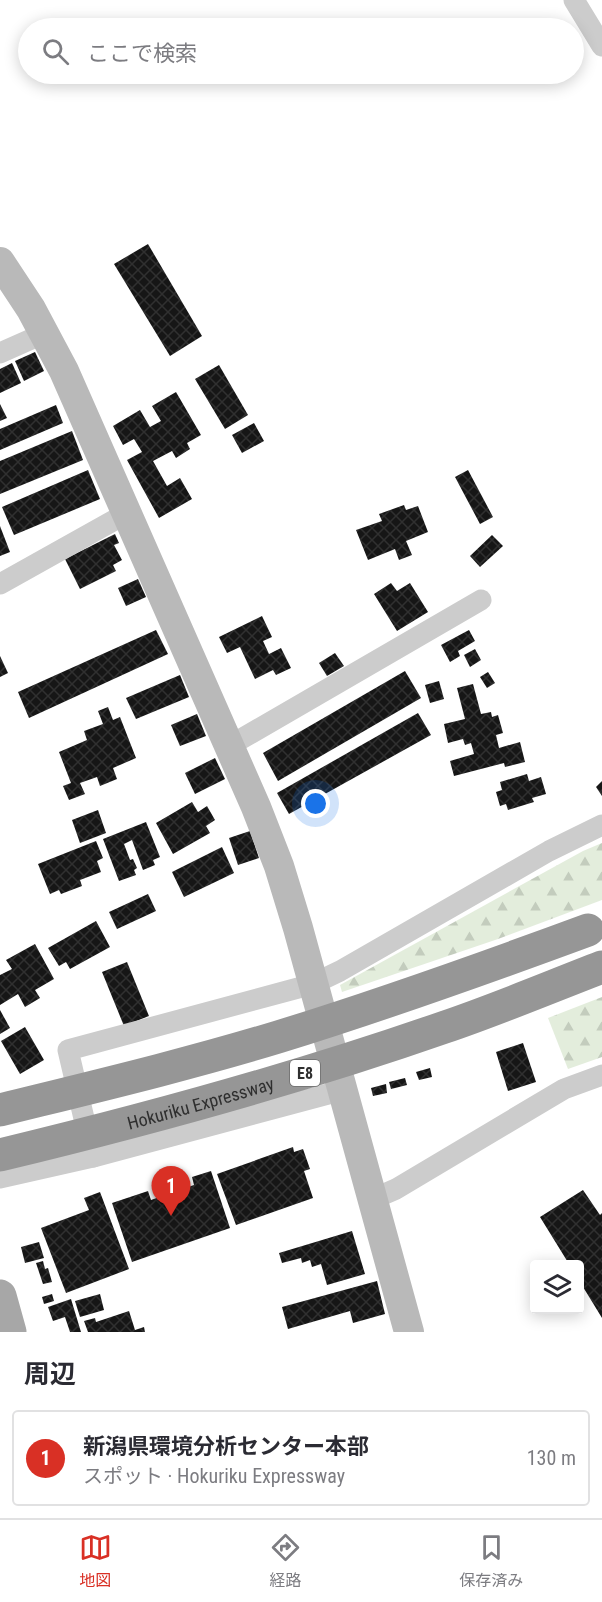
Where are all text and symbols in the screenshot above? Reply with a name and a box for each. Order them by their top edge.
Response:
search box [18,18,584,84]
icon: search [39,35,72,68]
text: ここで検索 [87,41,197,66]
your location [301,789,330,818]
road number: E8 [290,1060,320,1086]
street label: Hokuriku Expressway [125,1072,277,1133]
pin: 1 [152,1166,190,1216]
map controls [530,1260,584,1314]
button: layers [530,1260,584,1314]
text: 周辺 [24,1359,76,1389]
text: 新潟県環境分析センター本部 [83,1434,369,1459]
text: 1 [40,1446,51,1470]
text: 130 m [527,1446,576,1470]
text: スポット · Hokuriku Expressway [83,1464,345,1488]
tab: 地図 [79,1531,112,1591]
tab: 経路 [269,1531,302,1591]
tab: 保存済み [459,1531,523,1591]

